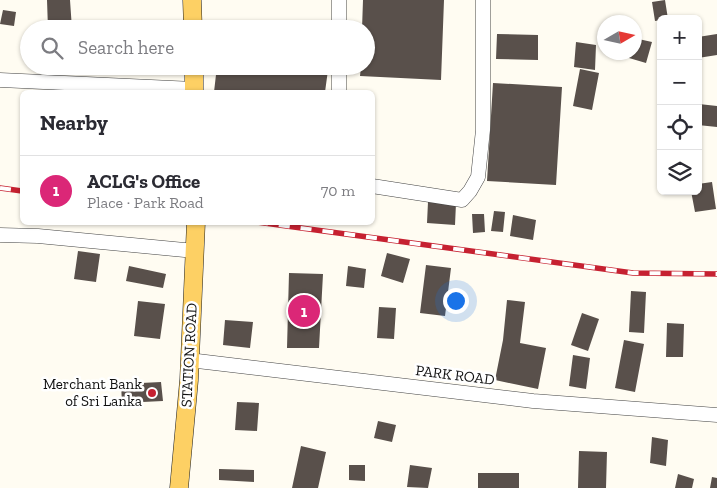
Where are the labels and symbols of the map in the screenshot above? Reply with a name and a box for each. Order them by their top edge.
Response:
north arrow [597,15,642,60]
your location [443,288,469,314]
pin: 1 [288,292,320,330]
street label: STATION ROAD [177,302,201,408]
street label: PARK ROAD [414,361,496,389]
place label: Merchant Bank of Sri Lanka [43,375,142,410]
marker: Merchant Bank of Sri Lanka [146,387,158,399]

